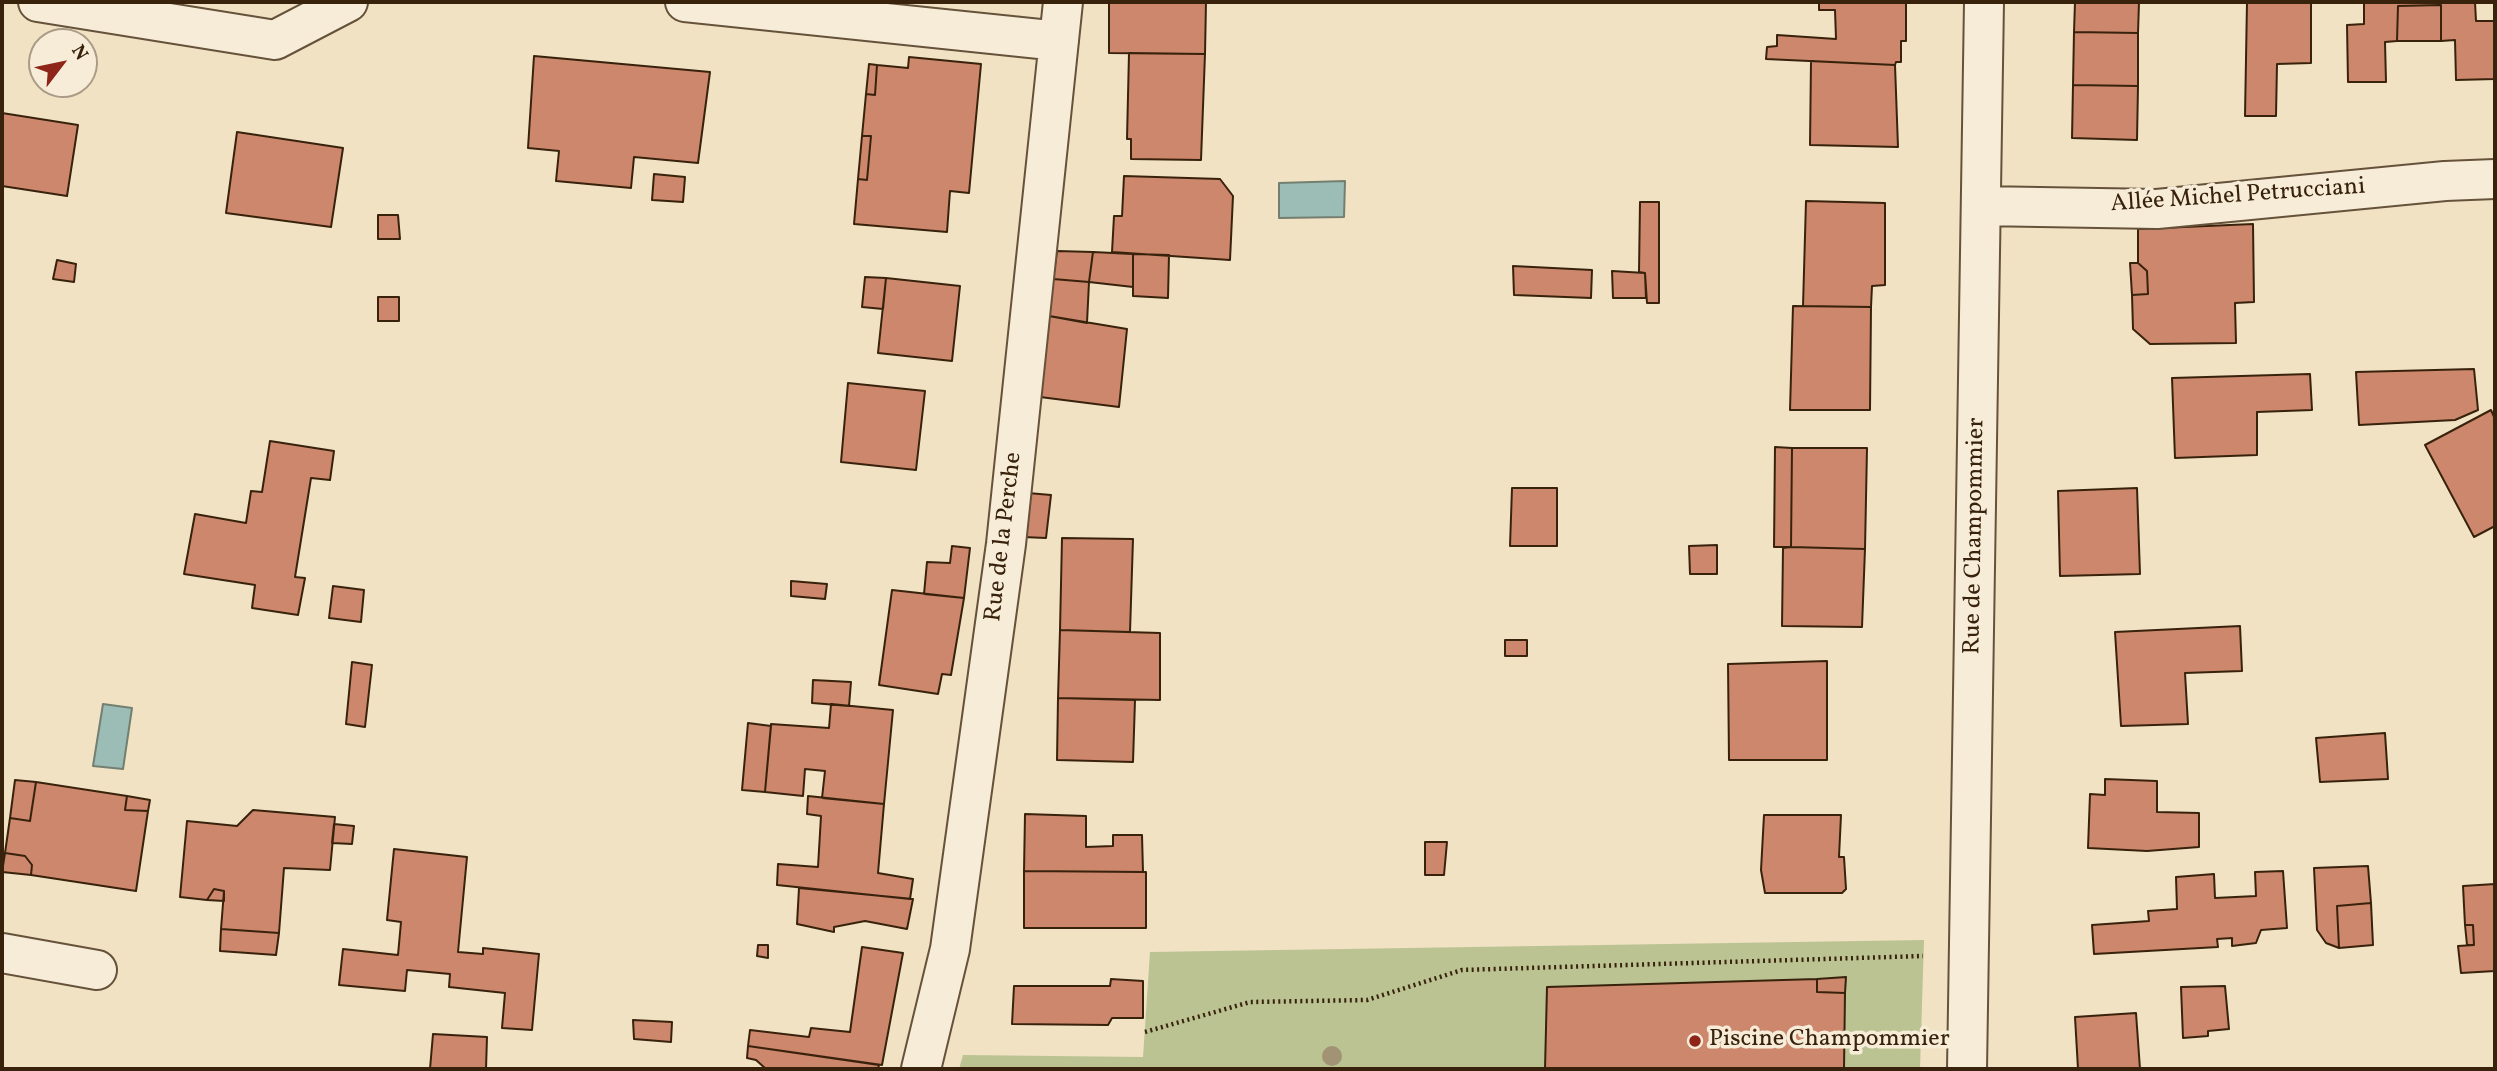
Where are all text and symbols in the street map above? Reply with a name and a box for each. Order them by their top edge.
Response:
north arrow [28,28,98,98]
text: N [64,40,94,66]
street label: Allée Michel Petrucciani [2110,174,2366,220]
street label: Rue de Champommier [1960,417,1992,655]
street label: Rue de la Perche [980,451,1030,623]
place label: Piscine Champommier [1709,1027,1950,1055]
marker: Piscine Champommier [1687,1033,1703,1049]

